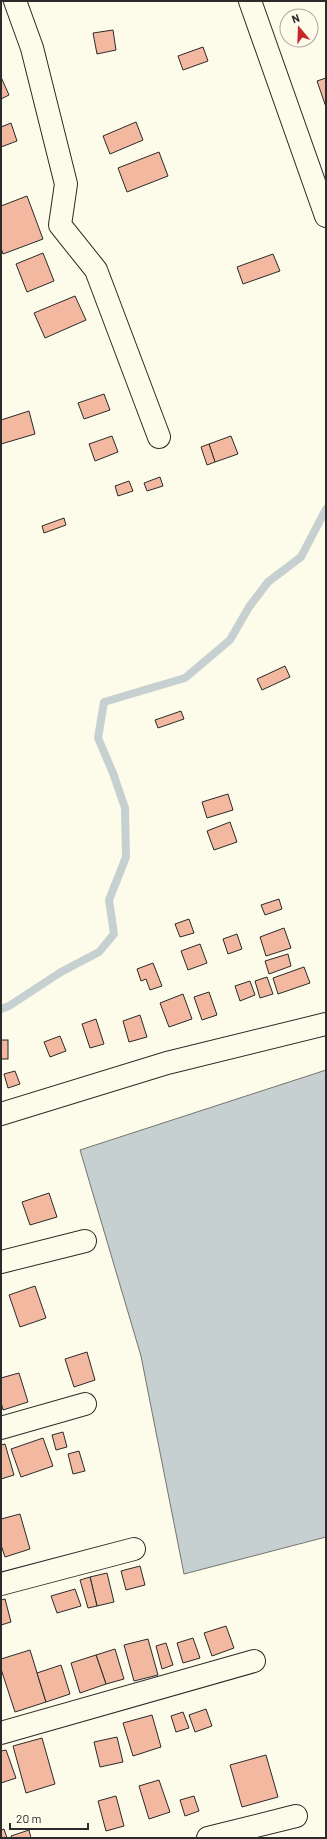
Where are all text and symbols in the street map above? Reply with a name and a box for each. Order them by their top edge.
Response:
north arrow [279,8,319,48]
text: N [290,11,301,25]
scale bar [10,1805,88,1831]
text: 20 m [16,1811,42,1825]

